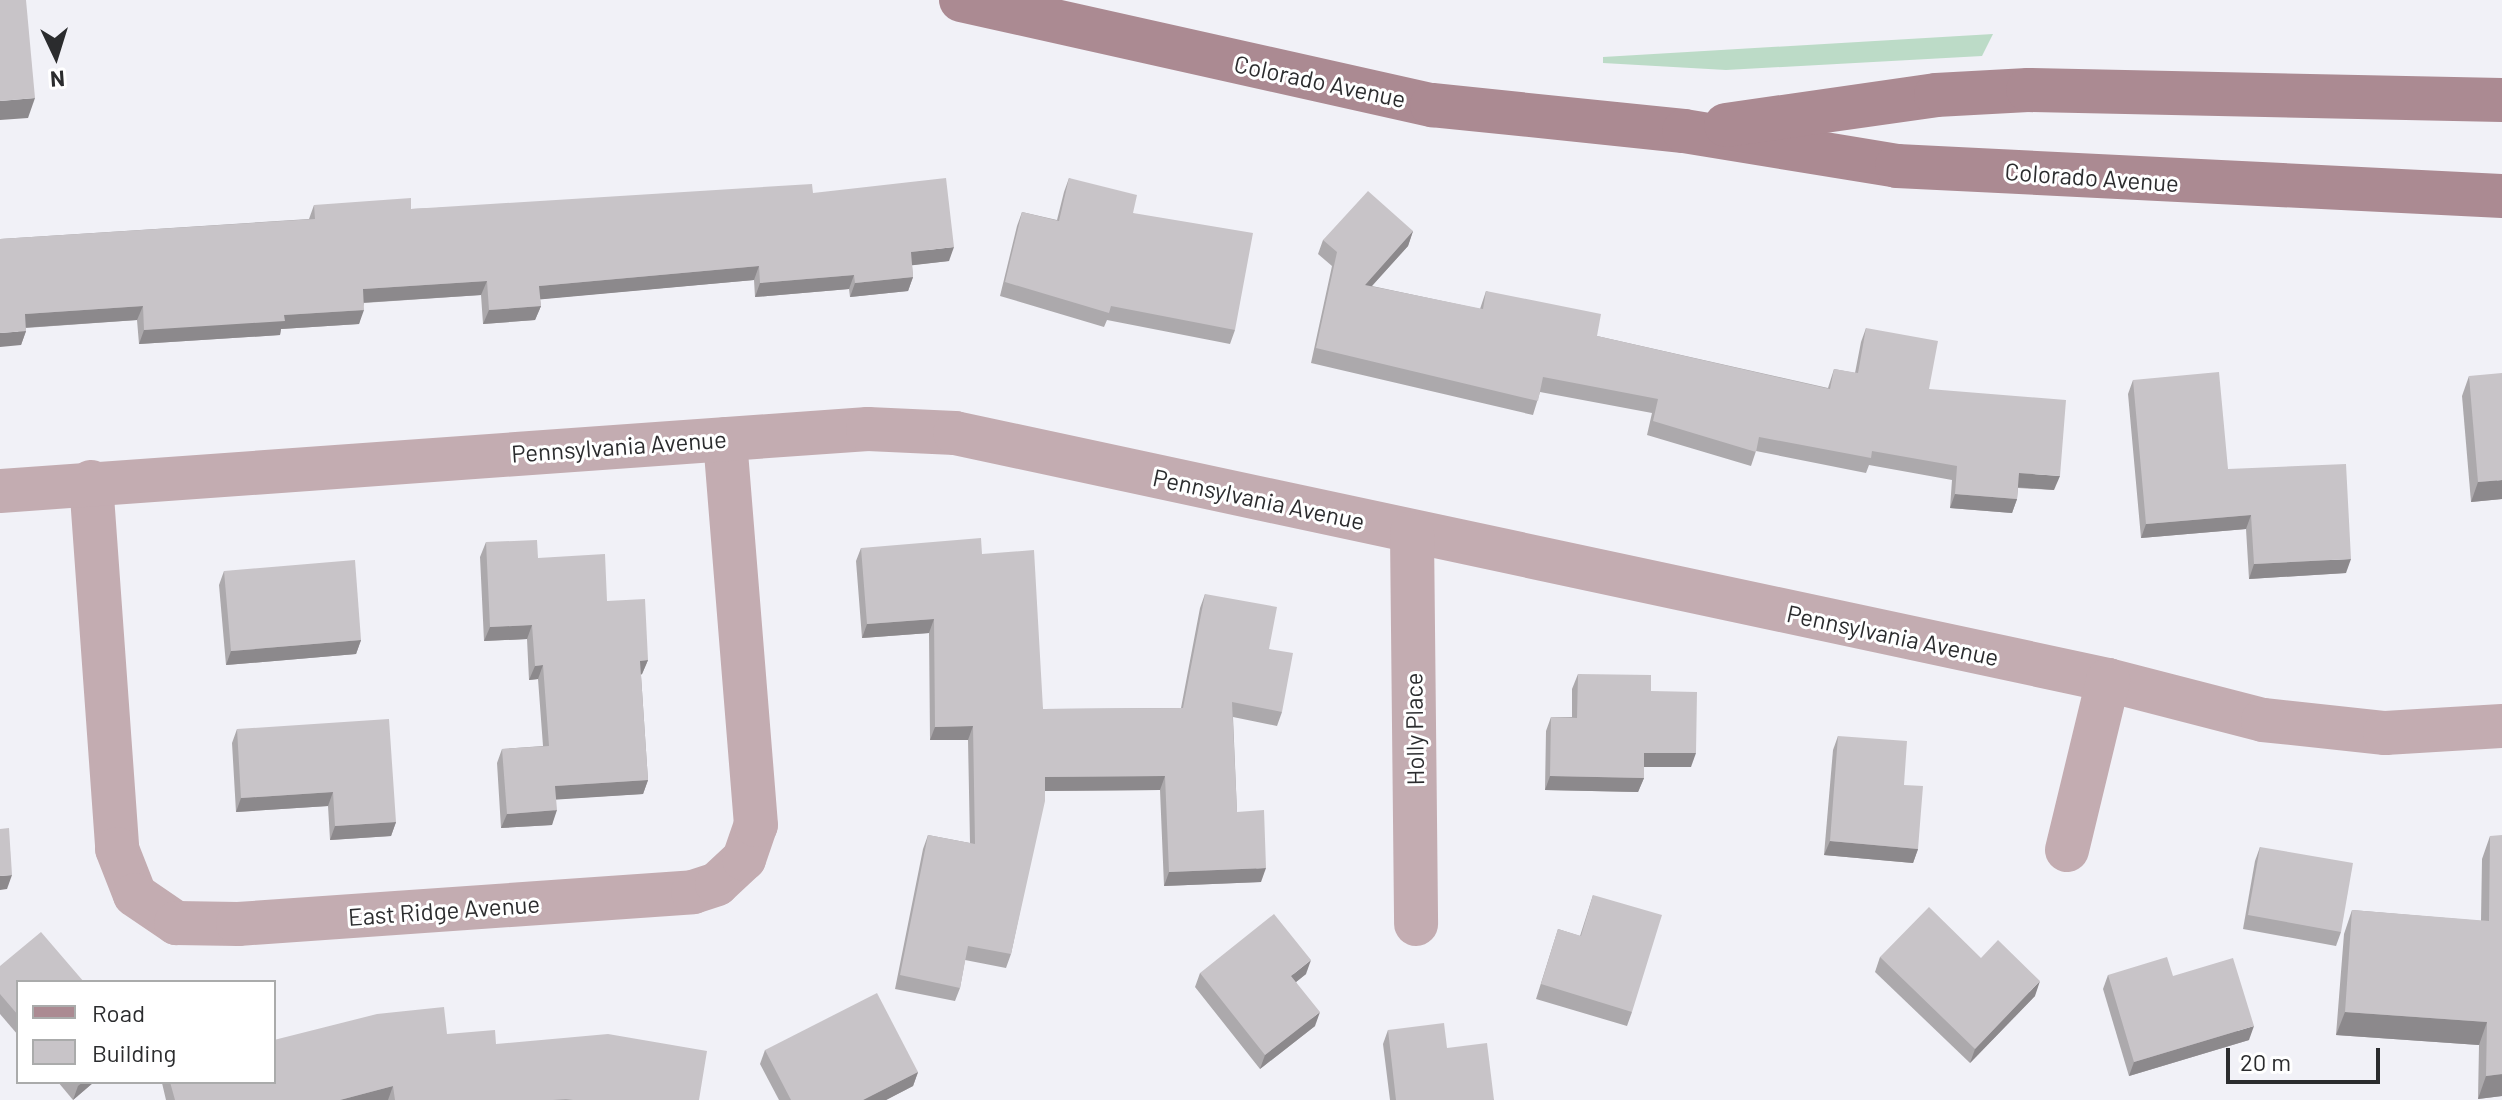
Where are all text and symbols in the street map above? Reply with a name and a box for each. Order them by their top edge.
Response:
north arrow [16,16,96,96]
street label: Colorado Avenue [1232,49,1408,113]
text: N [49,66,66,93]
street label: Colorado Avenue [2004,157,2180,197]
street label: Pennsylvania Avenue [510,424,728,468]
street label: Pennsylvania Avenue [1151,462,1367,536]
street label: Pennsylvania Avenue [1785,598,2001,672]
street label: Holly Place [1399,672,1429,786]
street label: East Ridge Avenue [347,889,541,931]
legend [16,980,276,1084]
text: Road [92,998,145,1027]
scale bar [2230,1032,2384,1082]
text: Building [92,1038,176,1067]
text: 20 m [2240,1047,2291,1076]

